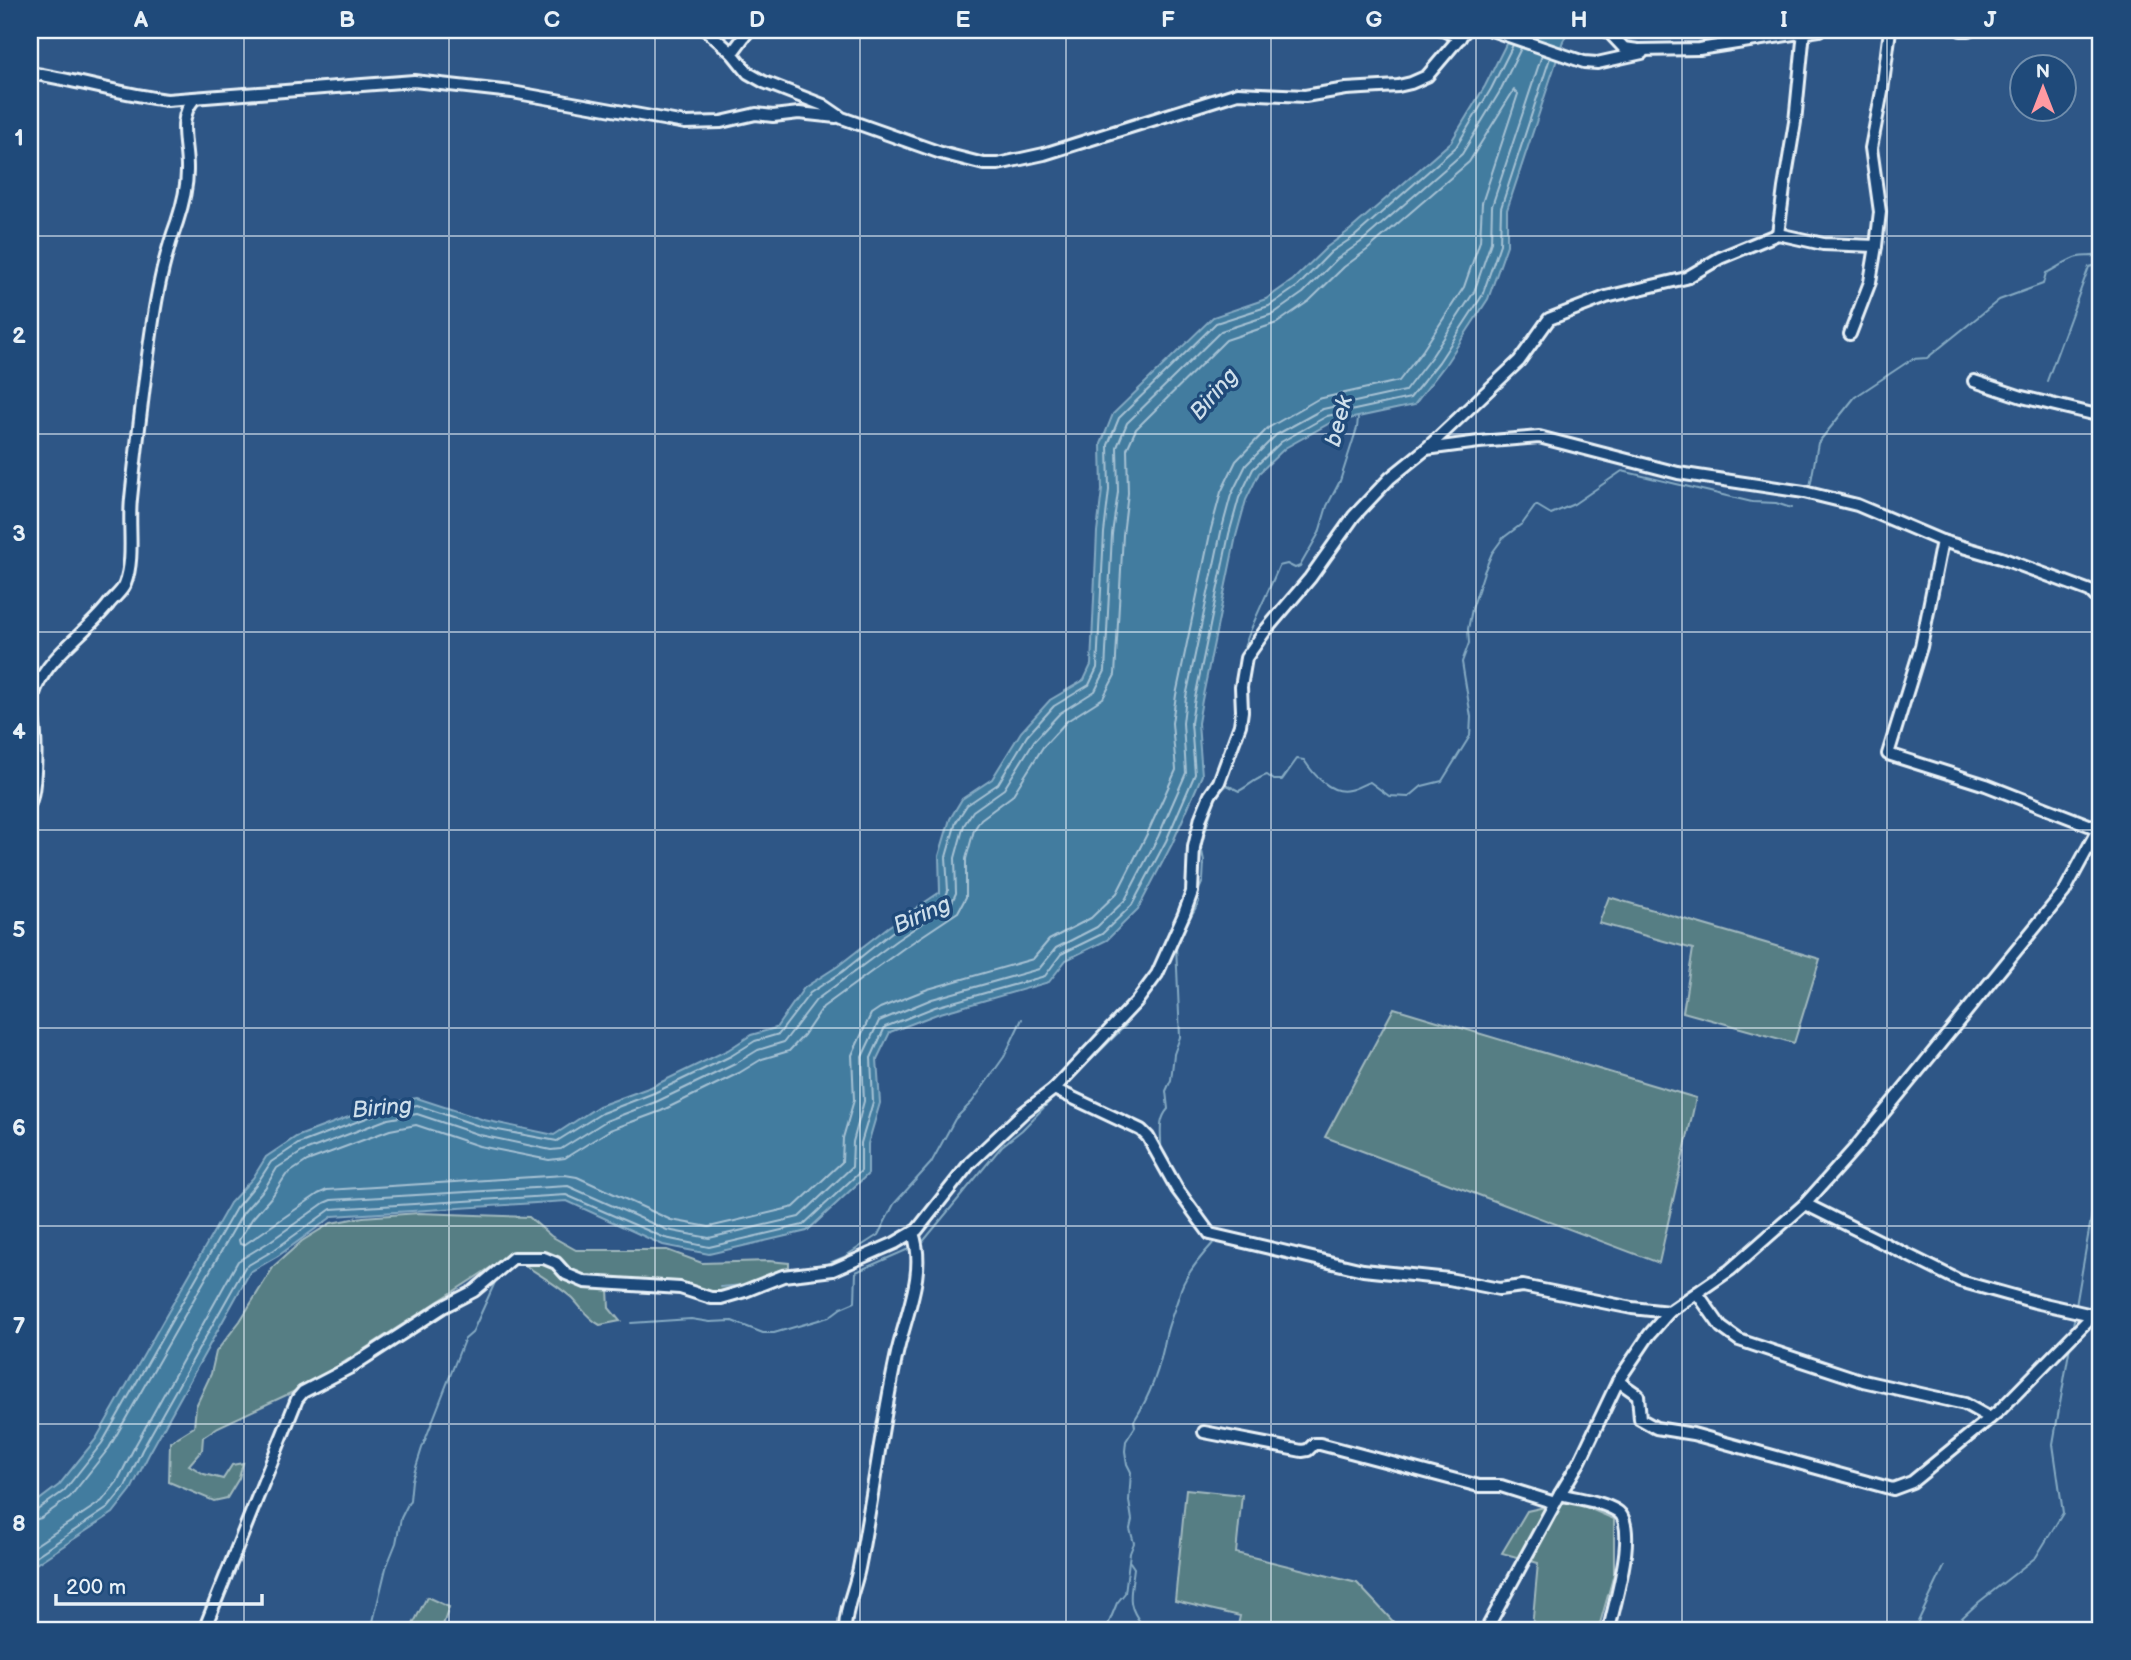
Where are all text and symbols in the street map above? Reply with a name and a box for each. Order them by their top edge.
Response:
text: A [133,6,149,34]
text: B [339,6,355,34]
text: C [544,6,560,34]
text: D [749,6,765,34]
text: E [956,6,971,34]
text: F [1161,6,1175,34]
text: G [1366,6,1383,34]
text: H [1570,6,1588,34]
text: I [1780,6,1788,34]
text: J [1984,6,1997,34]
north arrow [2008,52,2078,122]
text: N [2036,61,2050,84]
text: 1 [14,124,24,152]
text: 2 [12,322,26,350]
water label: Biring [1184,362,1244,426]
water label: beek [1319,392,1359,449]
text: 3 [12,520,26,548]
text: 4 [12,718,26,746]
water label: Biring [889,890,955,940]
text: 5 [12,916,26,944]
water label: Biring [351,1091,413,1125]
text: 6 [12,1114,26,1142]
text: 7 [13,1312,26,1340]
text: 8 [12,1510,26,1538]
scale bar [56,1562,262,1606]
text: 200 m [66,1575,126,1600]

